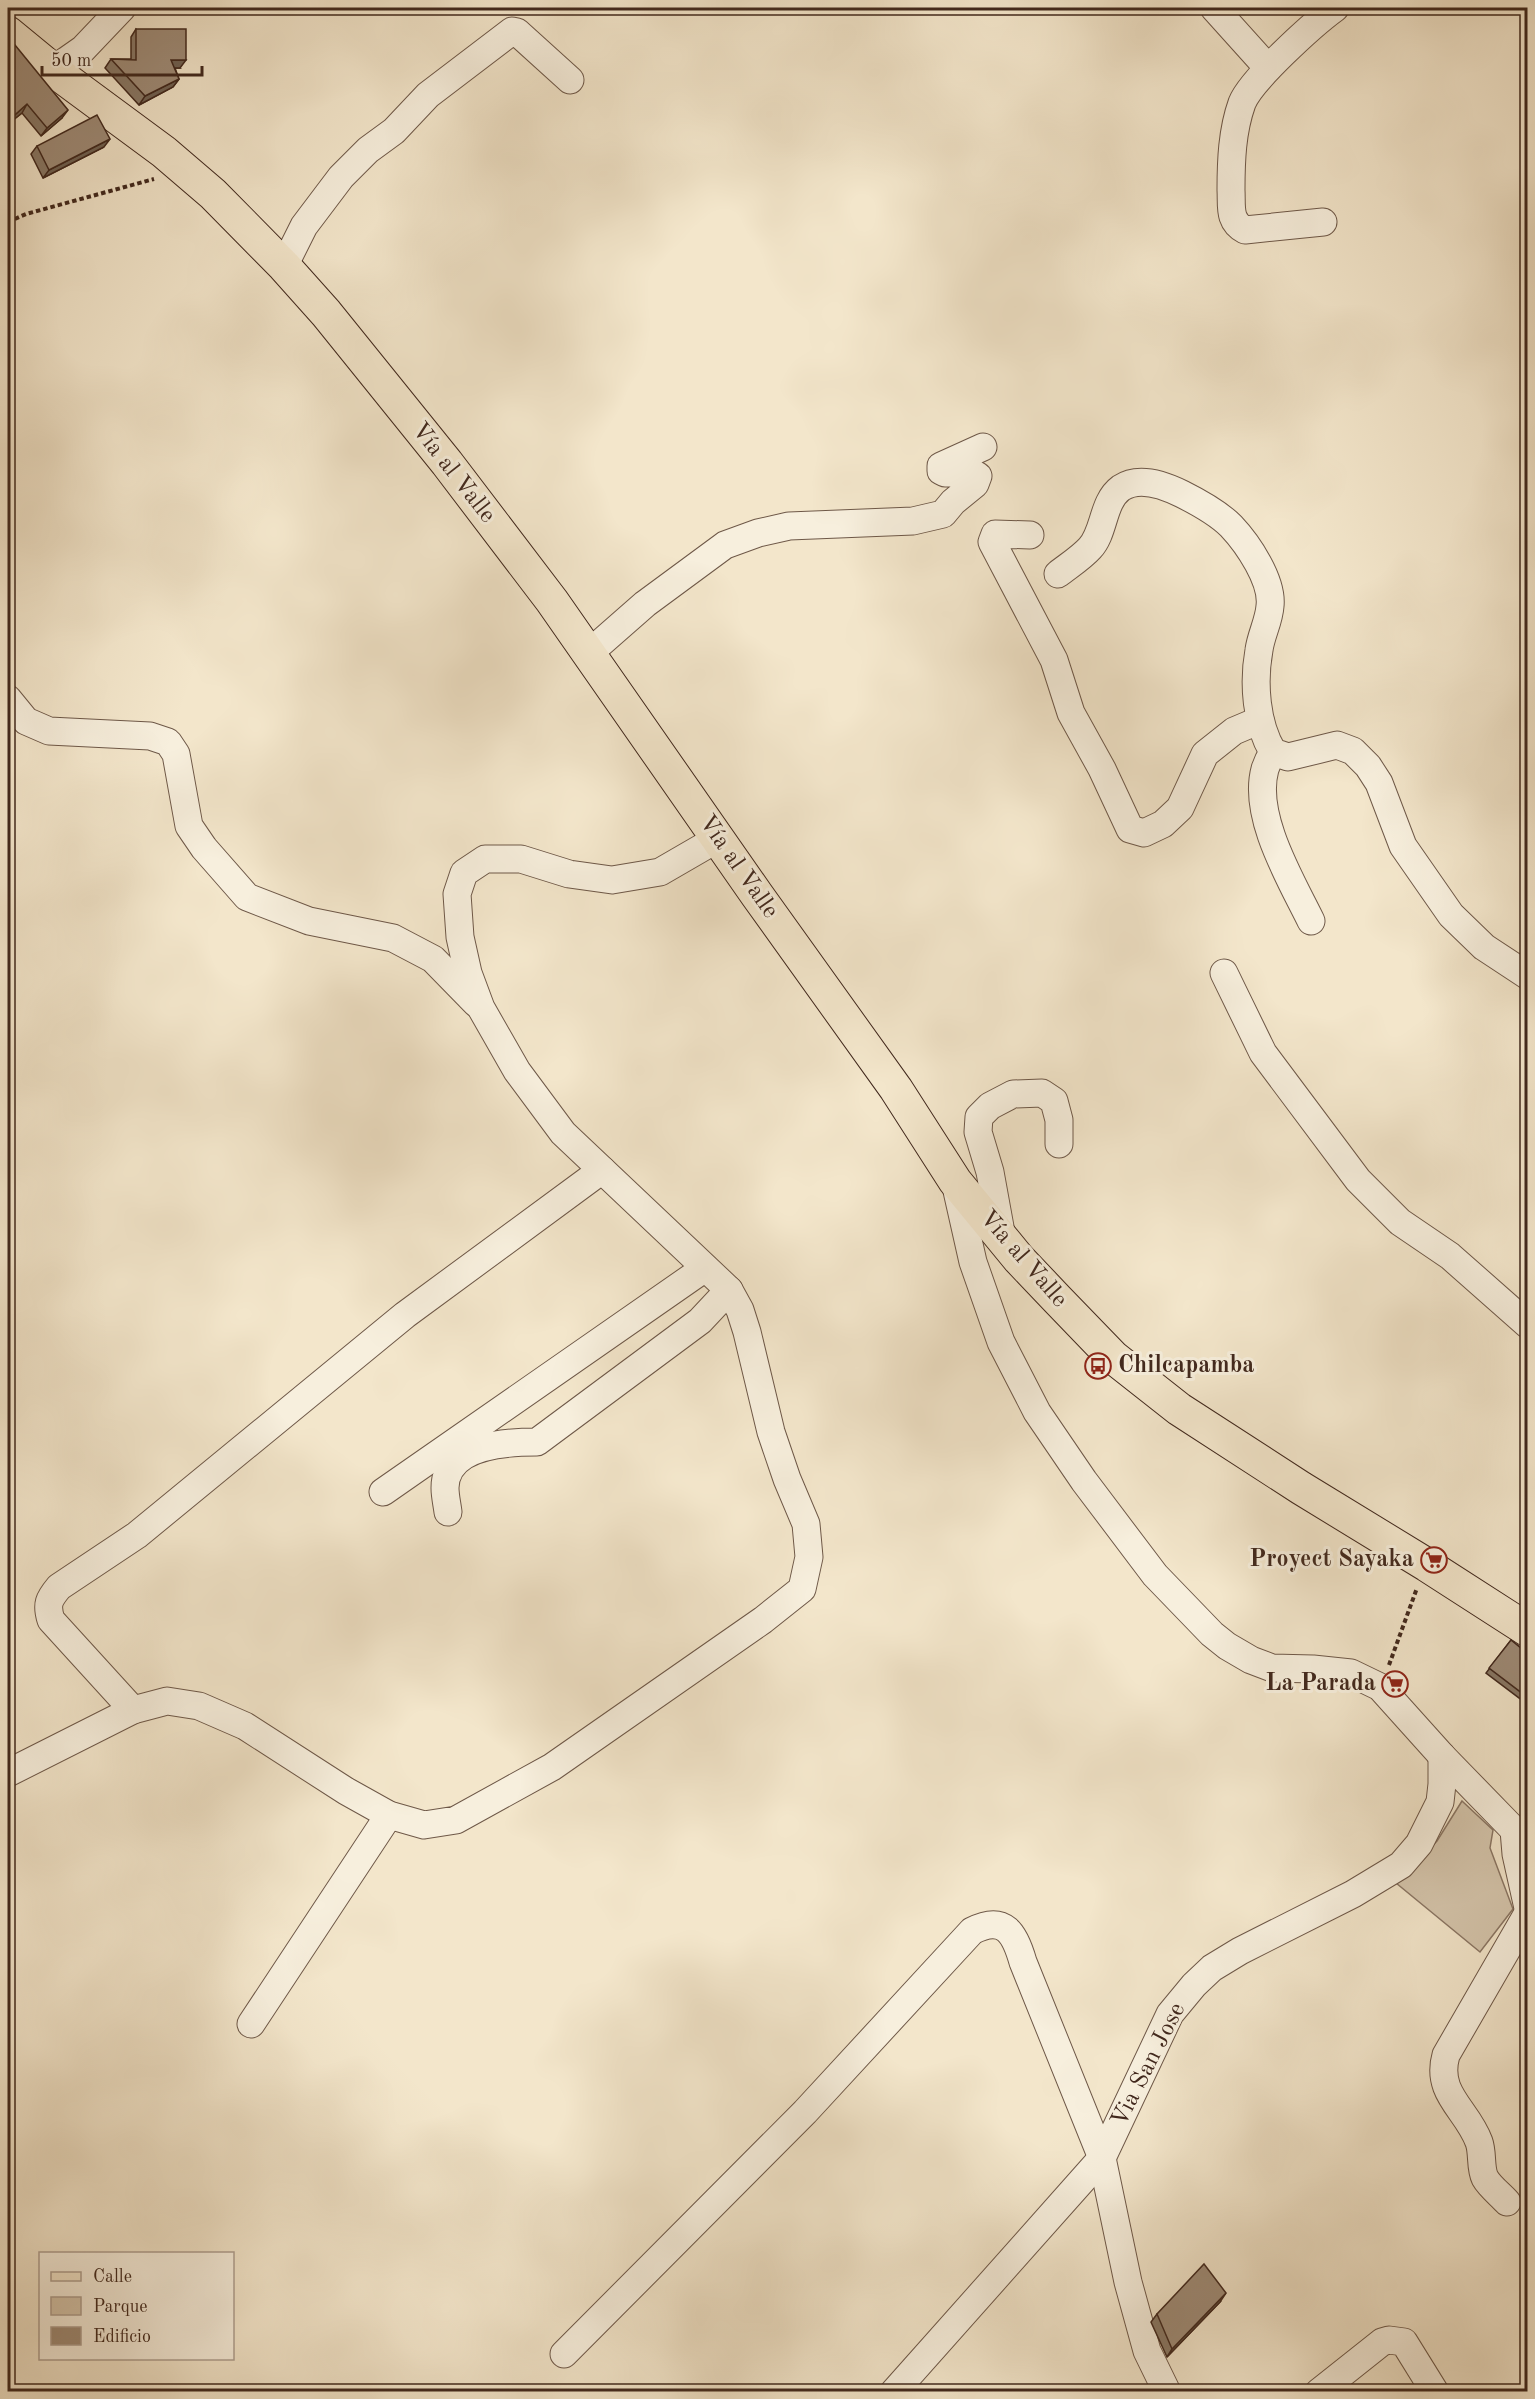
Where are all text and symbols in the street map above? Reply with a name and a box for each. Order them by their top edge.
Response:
scale bar [42,39,202,77]
text: 50 m [51,52,91,70]
street label: Vía al Valle [407,418,499,528]
street label: Vía al Valle [694,811,782,923]
street label: Vía al Valle [975,1206,1071,1312]
bus stop icon: Chilcapamba [1083,1351,1113,1381]
place label: Chilcapamba [1118,1354,1255,1378]
supermarket icon: Proyect Sayaka [1419,1545,1449,1575]
place label: Proyect Sayaka [1249,1548,1414,1572]
supermarket icon: La Parada [1380,1669,1410,1699]
place label: La Parada [1265,1672,1376,1696]
street label: Via San Jose [1108,1999,1190,2131]
legend [39,2252,234,2360]
text: Calle [93,2268,132,2286]
text: Parque [93,2298,148,2316]
text: Edificio [93,2328,151,2346]

